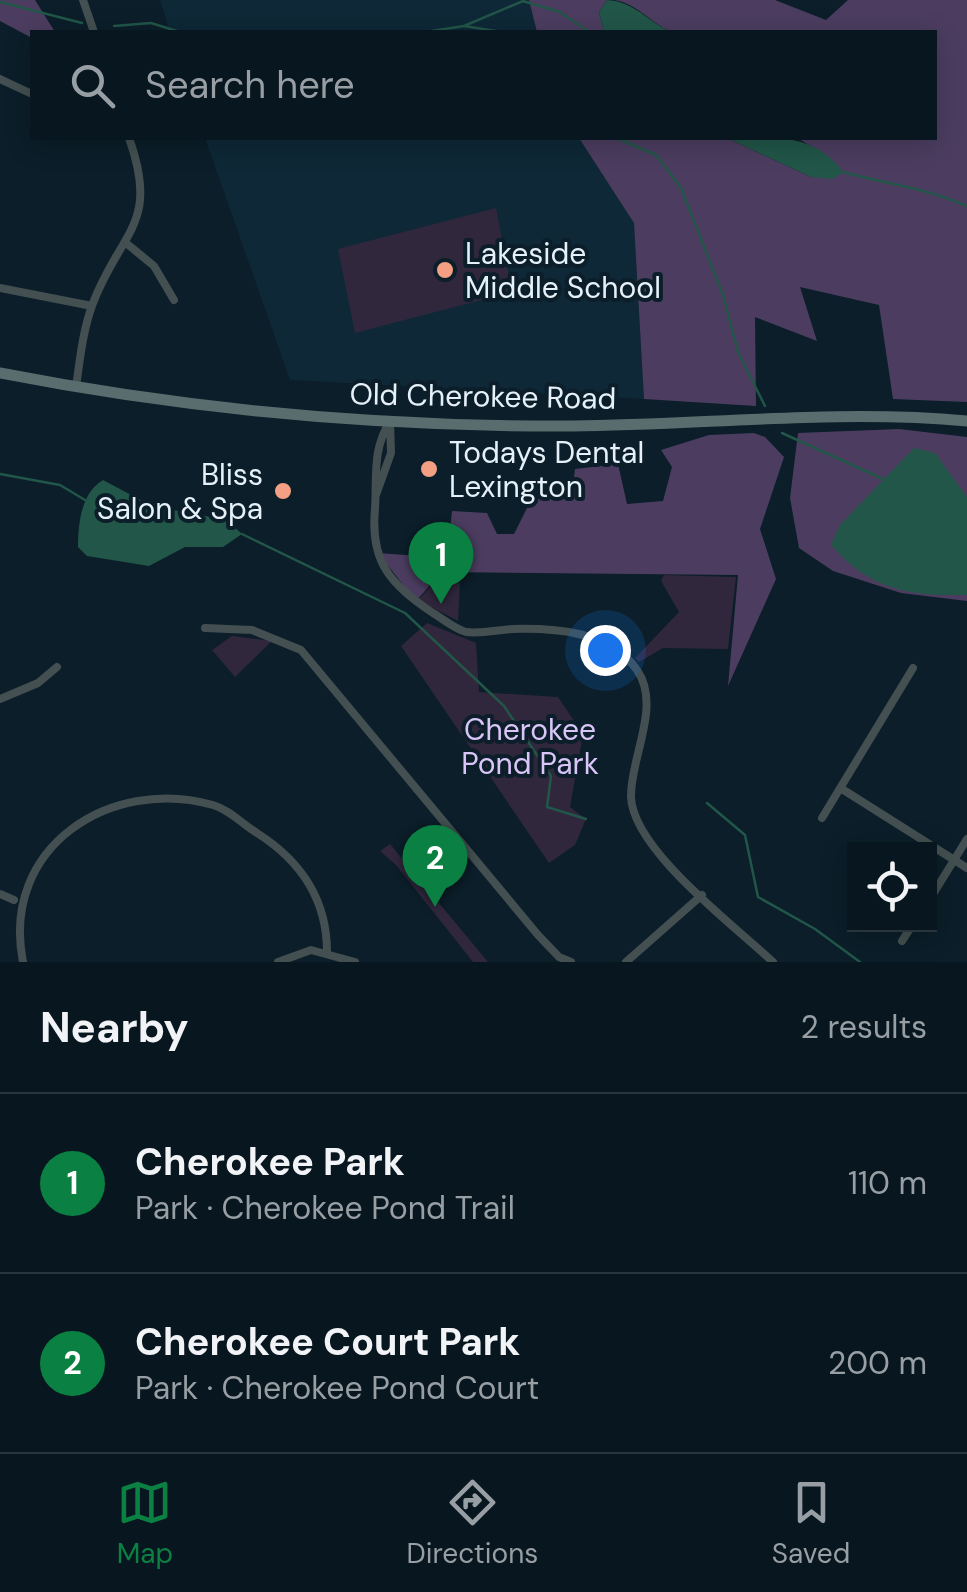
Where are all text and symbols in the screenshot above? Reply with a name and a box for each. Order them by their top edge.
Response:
search box [30,30,937,140]
icon: search [65,58,120,113]
text: Search here [145,60,355,110]
place label: Lakeside Middle School [465,234,661,307]
marker: Lakeside Middle School [434,259,456,281]
street label: Old Cherokee Road [349,374,617,418]
place label: Todays Dental Lexington [449,433,644,506]
place label: Bliss Salon & Spa [97,455,263,528]
marker: Todays Dental Lexington [418,458,440,480]
marker: Bliss Salon & Spa [272,480,294,502]
pin: 1 [408,522,474,604]
your location [580,625,631,676]
park label: Cherokee Pond Park [461,710,599,783]
pin: 2 [402,824,468,907]
map controls [847,842,937,932]
button: locate [847,842,937,932]
text: Nearby [40,1000,189,1055]
text: 2 results [801,1006,927,1048]
text: Cherokee Park [135,1137,405,1187]
text: 1 [67,1162,78,1204]
text: 110 m [848,1162,927,1204]
text: Park · Cherokee Pond Trail [135,1187,515,1229]
text: Cherokee Court Park [135,1317,520,1367]
text: 2 [63,1342,82,1384]
text: 200 m [828,1342,927,1384]
text: Park · Cherokee Pond Court [135,1367,539,1409]
tab: Map [117,1475,173,1572]
tab: Directions [407,1475,538,1572]
tab: Saved [772,1475,850,1572]

